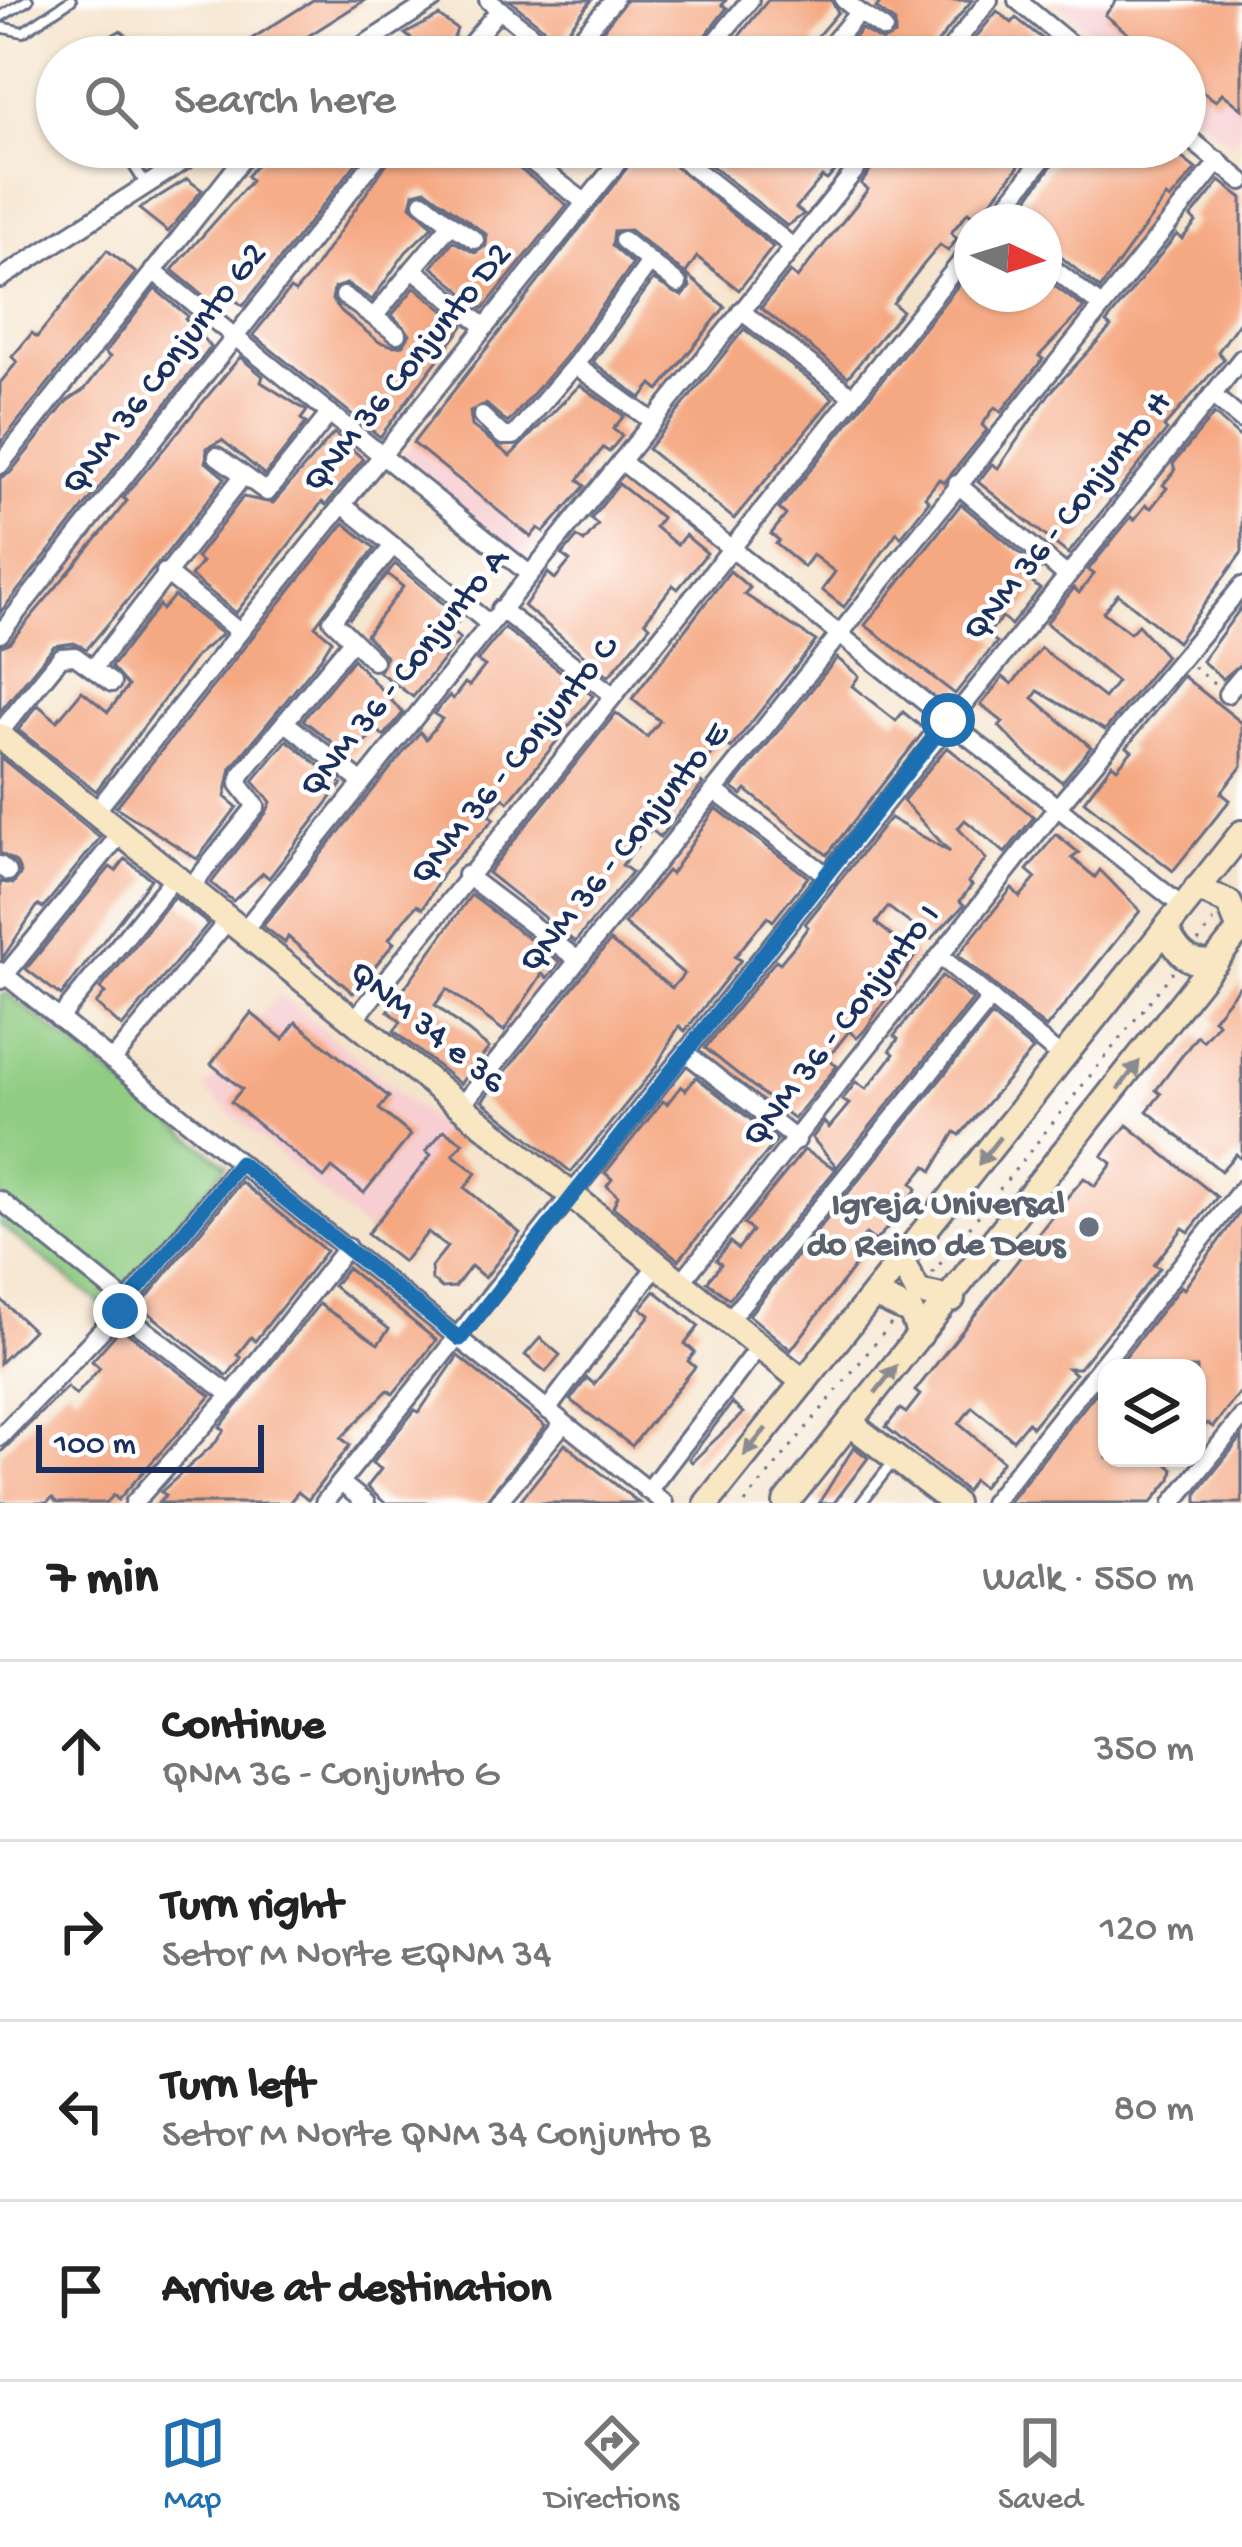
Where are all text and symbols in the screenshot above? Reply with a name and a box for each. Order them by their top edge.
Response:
search box [36,36,1206,168]
icon: search [78,69,144,135]
text: Search here [174,76,396,129]
north arrow [954,204,1062,312]
street label: QNM 36 Conjunto G2 [54,235,278,505]
street label: QNM 36 Conjunto D2 [295,235,523,503]
street label: QNM 36 - Conjunto H [955,384,1183,651]
street label: QNM 36 - Conjunto A [292,539,521,808]
street label: QNM 36 - Conjunto C [402,627,631,895]
route start [921,693,975,747]
street label: QNM 36 - Conjunto E [512,714,741,983]
street label: QNM 36 - Conjunto I [735,897,951,1157]
street label: QNM 34 e 36 [339,953,514,1106]
one-way arrow [1117,1059,1141,1090]
one-way arrow [977,1135,1001,1166]
place label: Igreja Universal do Reino de Deus [807,1185,1067,1269]
marker: Igreja Universal do Reino de Deus [1076,1214,1102,1240]
route end [93,1284,147,1338]
map controls [1098,1359,1206,1467]
button: layers [1098,1359,1206,1467]
one-way arrow [873,1364,898,1395]
scale bar [36,1419,264,1472]
one-way arrow [743,1426,768,1457]
text: 100 m [54,1427,136,1465]
text: 7 min [48,1551,158,1611]
text: Walk · 550 m [982,1558,1194,1604]
text: Continue [162,1701,325,1754]
icon: ahead [48,1718,114,1784]
text: 350 m [1094,1728,1194,1774]
text: QNM 36 - Conjunto G [162,1754,499,1800]
text: Turn right [162,1881,342,1934]
icon: right [48,1898,114,1964]
text: 120 m [1100,1908,1194,1954]
text: Setor M Norte EQNM 34 [162,1934,551,1980]
text: Turn left [162,2061,314,2114]
icon: left [48,2078,114,2144]
text: 80 m [1114,2088,1194,2134]
text: Setor M Norte QNM 34 Conjunto B [162,2114,710,2160]
icon: arrive [48,2258,114,2324]
text: Arrive at destination [162,2264,551,2317]
tab: Map [160,2410,226,2520]
tab: Directions [545,2410,679,2520]
tab: Saved [998,2410,1082,2520]

